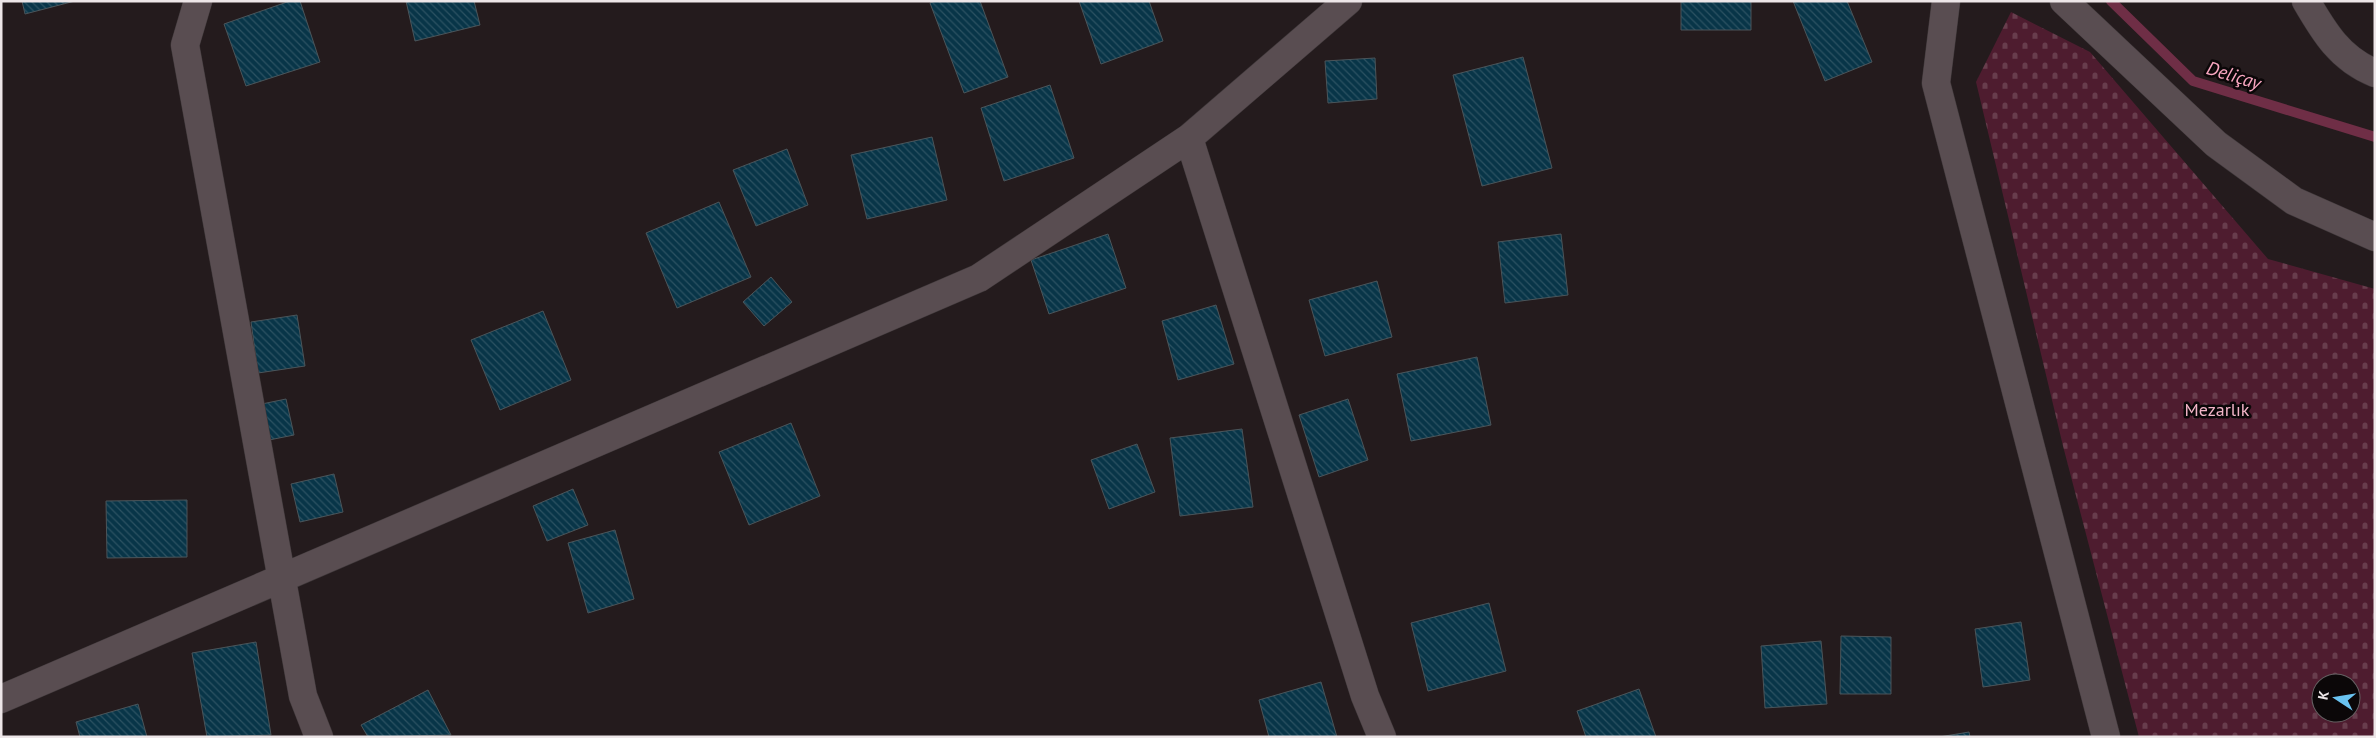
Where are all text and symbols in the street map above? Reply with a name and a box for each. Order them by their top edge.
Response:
water label: Deliçay [2204,55,2266,95]
park label: Mezarlık [2185,398,2250,421]
north arrow [2311,673,2361,723]
text: K [2314,689,2333,701]

